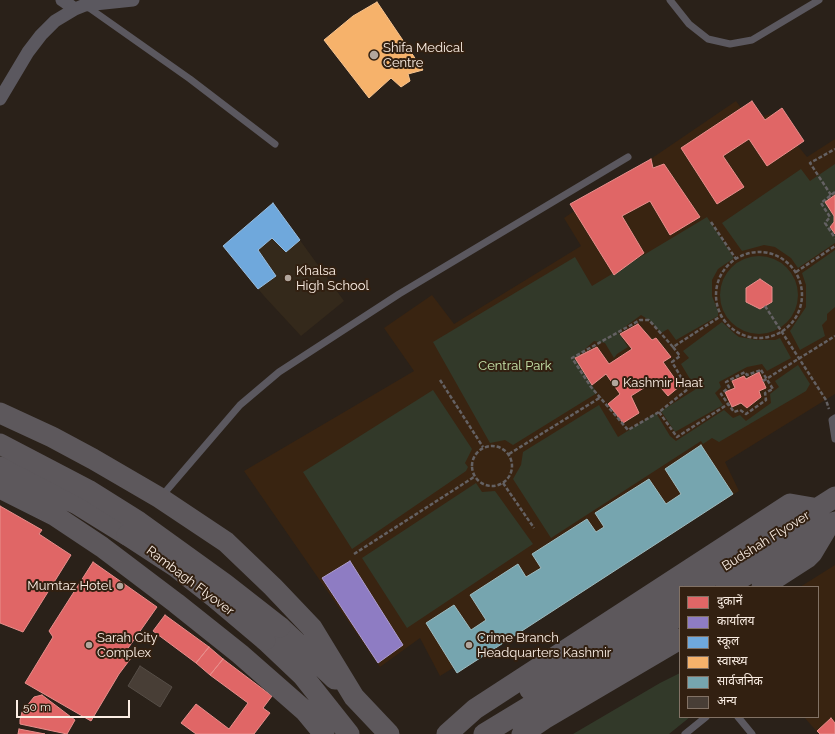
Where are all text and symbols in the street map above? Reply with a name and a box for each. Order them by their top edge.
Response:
place label: Shifa Medical Centre [383,40,464,71]
marker: Shifa Medical Centre [368,49,380,61]
place label: Khalsa High School [296,263,369,294]
marker: Khalsa High School [283,273,293,283]
park label: Central Park [478,358,552,374]
place label: Kashmir Haat [623,375,703,391]
marker: Kashmir Haat [610,378,620,388]
street label: Budshah Flyover [719,508,813,574]
street label: Rambagh Flyover [143,543,237,619]
place label: Mumtaz Hotel [27,578,112,594]
marker: Mumtaz Hotel [115,581,125,591]
legend [679,586,819,718]
text: दुकानें [717,594,742,608]
text: कार्यालय [717,614,755,628]
place label: Sarah City Complex [97,630,158,661]
place label: Crime Branch Headquarters Kashmir [477,630,611,661]
text: स्कूल [717,634,739,648]
marker: Sarah City Complex [84,640,94,650]
marker: Crime Branch Headquarters Kashmir [464,640,474,650]
text: स्वास्थ्य [717,654,747,668]
text: सार्वजनिक [717,674,763,688]
scale bar [18,692,132,718]
text: अन्य [717,694,737,708]
text: 50 m [23,700,51,714]

